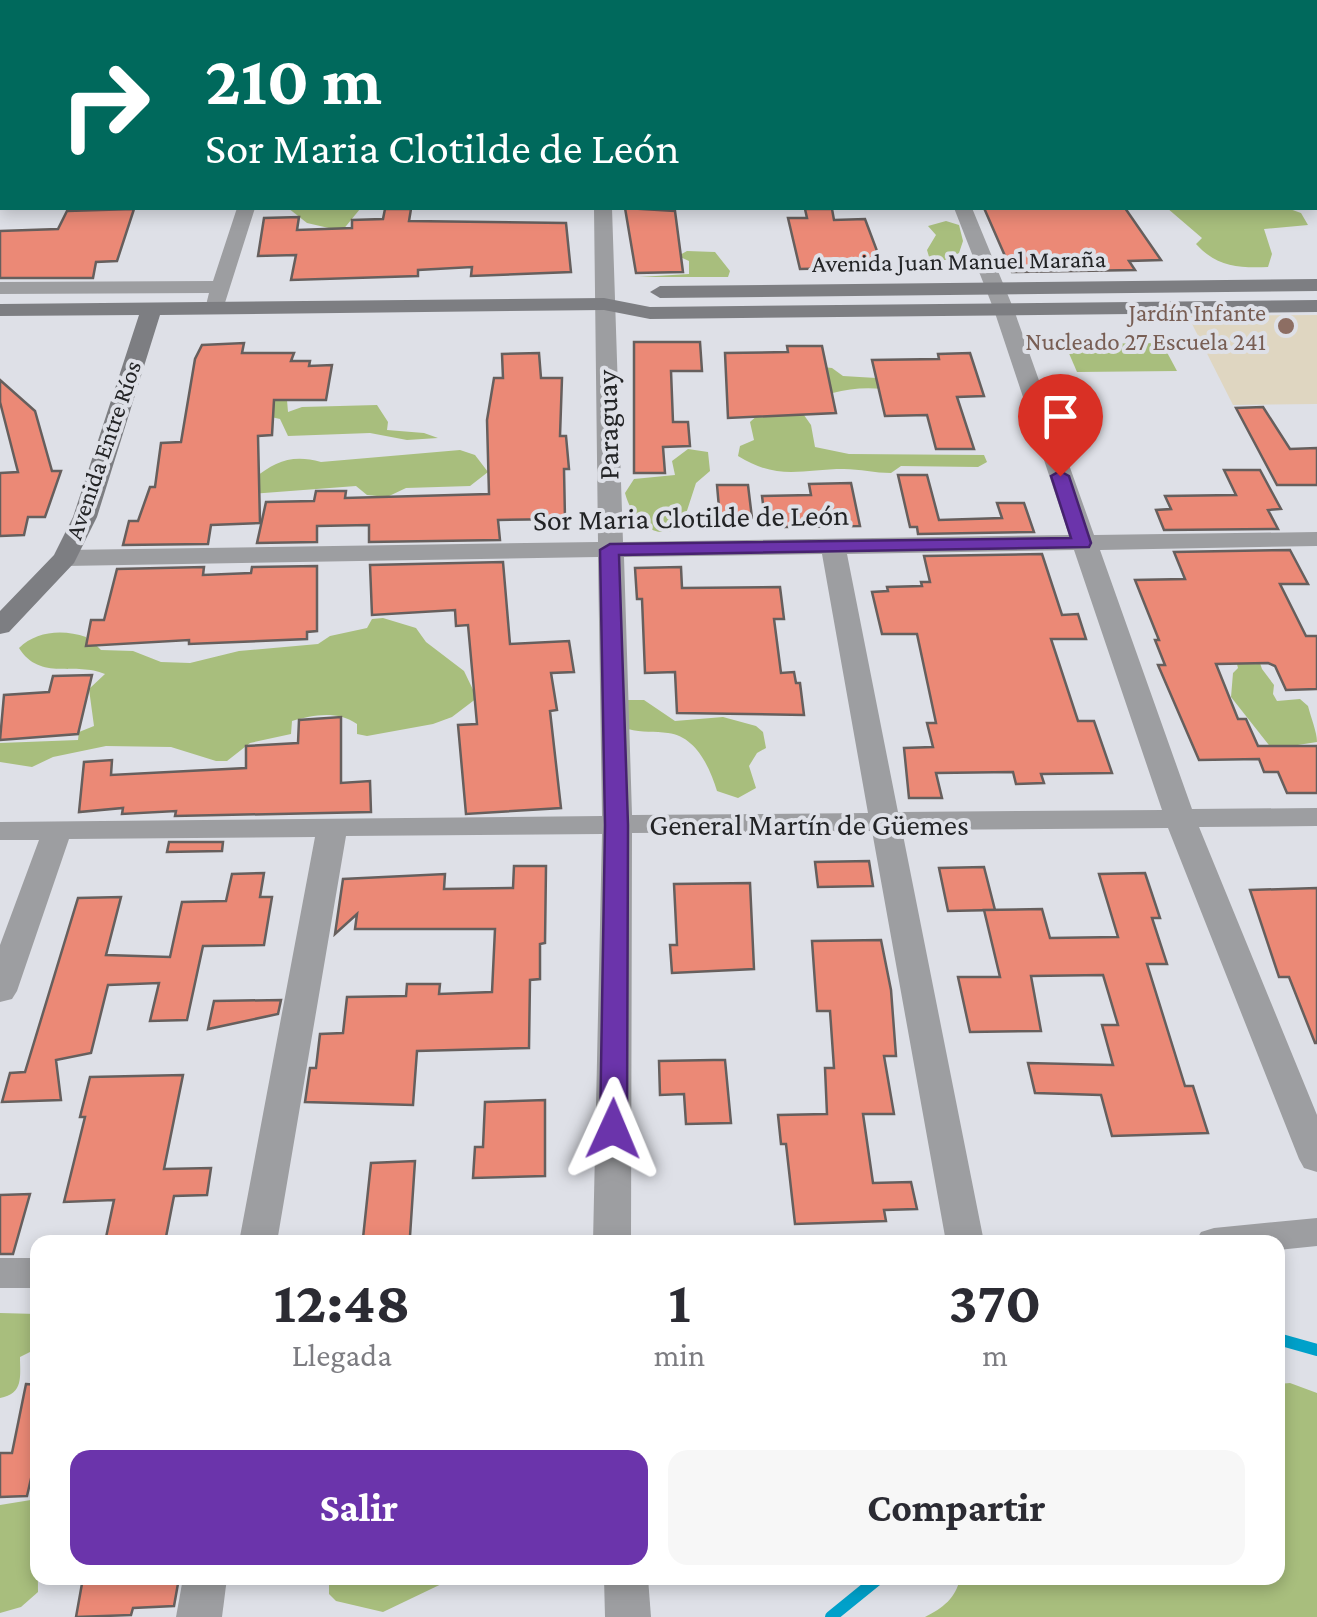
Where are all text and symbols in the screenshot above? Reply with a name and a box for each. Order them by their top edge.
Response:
icon: right [40,40,170,170]
text: 210 m [205,41,382,119]
text: Sor Maria Clotilde de León [205,123,680,173]
street label: Avenida Juan Manuel Maraña [812,245,1107,278]
place label: Jardín Infante Nucleado 27 Escuela 241 [1025,299,1266,355]
marker: Jardín Infante Nucleado 27 Escuela 241 [1275,315,1297,337]
street label: Avenida Entre Ríos [60,357,146,543]
street label: Paraguay [590,369,625,481]
pin [1018,374,1103,477]
icon: arrive [1033,389,1088,444]
street label: Sor Maria Clotilde de León [532,498,850,536]
street label: General Martín de Güemes [649,808,969,841]
position arrow [561,1077,665,1181]
text: 12:48 [273,1268,410,1335]
text: 1 [668,1268,691,1335]
text: 370 [949,1268,1042,1335]
text: Llegada [292,1337,392,1373]
text: min [654,1337,705,1373]
text: m [982,1337,1008,1373]
button: Salir [70,1450,648,1565]
button: Compartir [668,1450,1245,1565]

